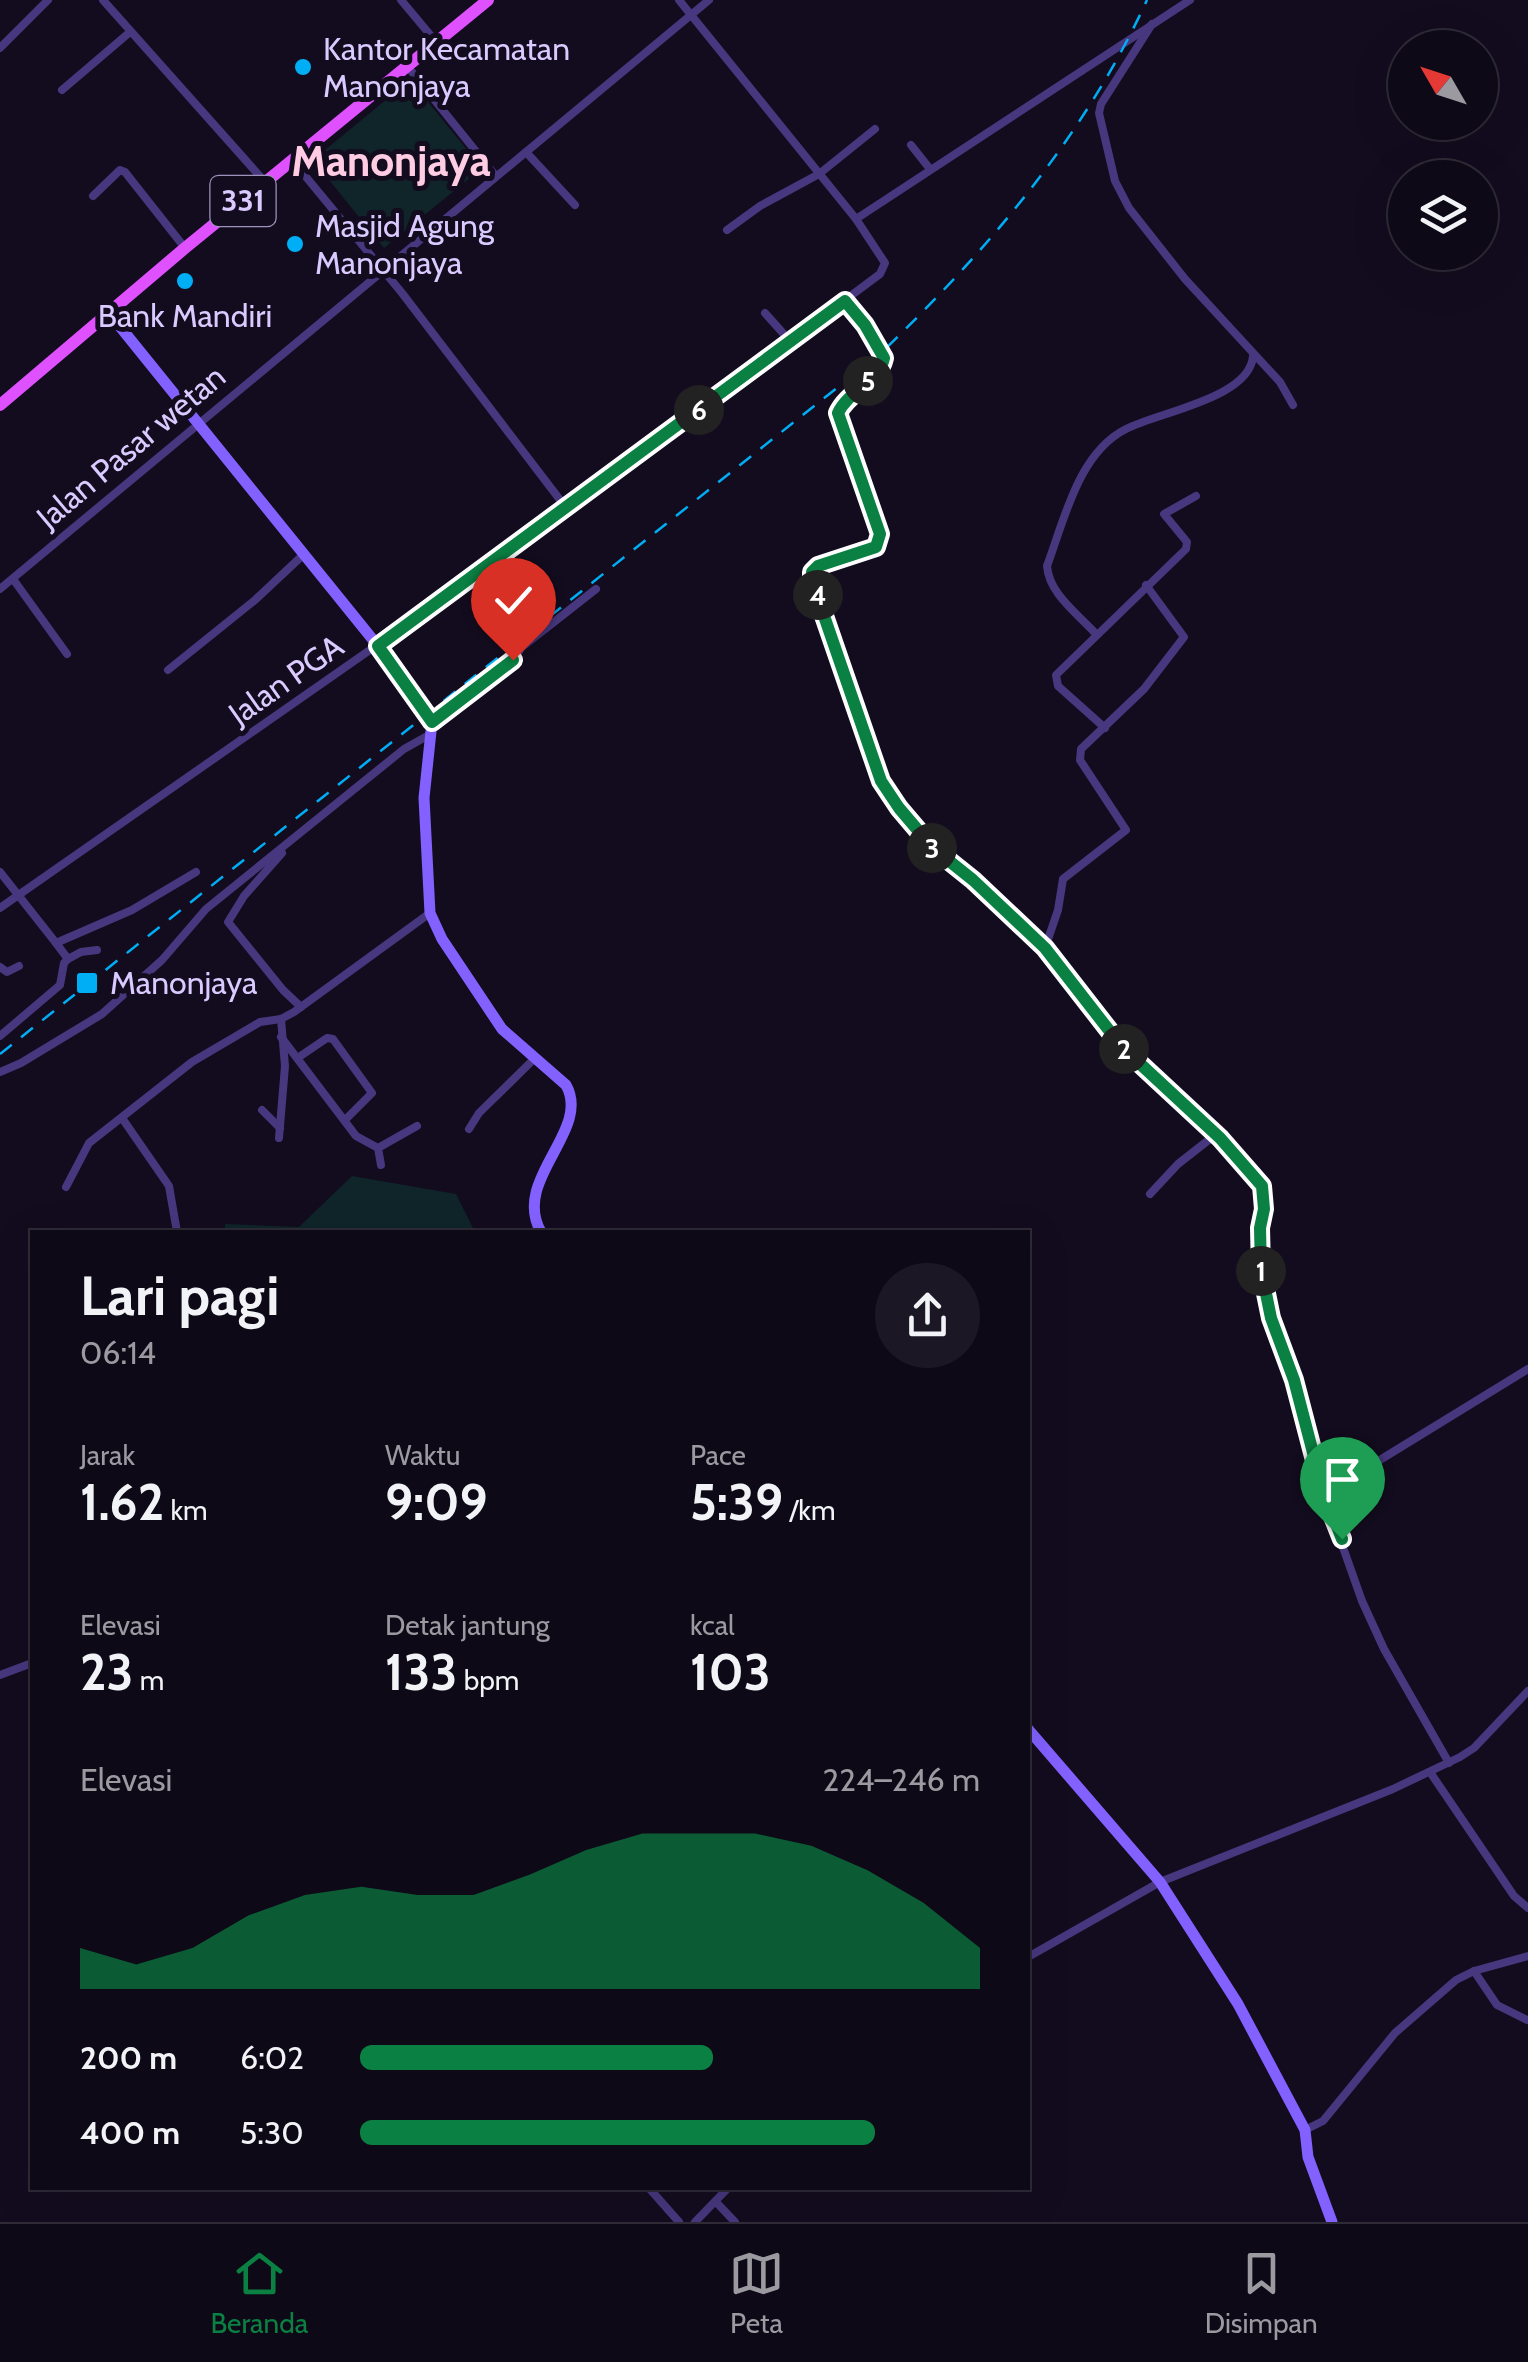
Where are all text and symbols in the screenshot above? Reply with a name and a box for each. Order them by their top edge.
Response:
place label: Kantor Kecamatan Manonjaya [323,29,570,105]
north arrow [1388,30,1498,140]
map controls [1388,30,1498,270]
marker: Kantor Kecamatan Manonjaya [292,56,314,78]
district label: Manonjaya [291,135,491,187]
button: layers [1388,160,1498,270]
road number: 331 [210,176,276,226]
place label: Masjid Agung Manonjaya [315,206,495,282]
marker: Masjid Agung Manonjaya [284,233,306,255]
marker: Bank Mandiri [174,270,196,292]
place label: Bank Mandiri [98,296,272,335]
pin: 5 [843,356,893,406]
street label: Jalan Pasar wetan [28,357,233,537]
text: 5 [860,364,876,398]
pin: 6 [674,385,724,435]
text: 6 [691,393,707,427]
pin [471,558,556,661]
pin: 4 [793,570,843,620]
icon: check [486,573,541,628]
text: 4 [809,578,827,612]
street label: Jalan PGA [220,626,351,734]
pin: 3 [907,823,957,873]
text: 3 [924,831,940,865]
place label: Manonjaya [110,963,258,1002]
marker: Manonjaya [74,970,100,996]
pin: 2 [1099,1024,1149,1074]
text: 2 [1117,1032,1131,1066]
pin: 1 [1236,1246,1286,1296]
text: 1 [1256,1254,1266,1288]
text: Lari pagi [80,1262,279,1329]
button: share [875,1263,980,1368]
text: 06:14 [80,1333,156,1372]
pin [1300,1437,1385,1540]
text: Jarak [80,1438,135,1472]
text: Waktu [385,1438,460,1472]
text: Pace [690,1438,746,1472]
icon: arrive [1315,1452,1370,1507]
text: 1.62 [80,1472,164,1533]
text: 9:09 [385,1472,488,1533]
text: 5:39 [690,1472,783,1533]
text: km [164,1493,208,1527]
text: /km [783,1493,835,1527]
text: Elevasi [80,1608,161,1642]
text: Detak jantung [385,1608,550,1642]
text: kcal [690,1608,735,1642]
text: 23 [80,1642,133,1703]
text: 133 [385,1642,457,1703]
text: 103 [690,1642,771,1703]
text: m [133,1663,164,1697]
text: bpm [457,1663,519,1697]
text: Elevasi [80,1760,172,1799]
text: 224–246 m [822,1760,980,1799]
text: 200 m [80,2038,177,2077]
text: 6:02 [240,2038,304,2077]
text: 400 m [80,2113,180,2152]
text: 5:30 [240,2113,304,2152]
tab: Beranda [210,2246,308,2340]
tab: Peta [729,2246,784,2340]
tab: Disimpan [1205,2246,1318,2340]

